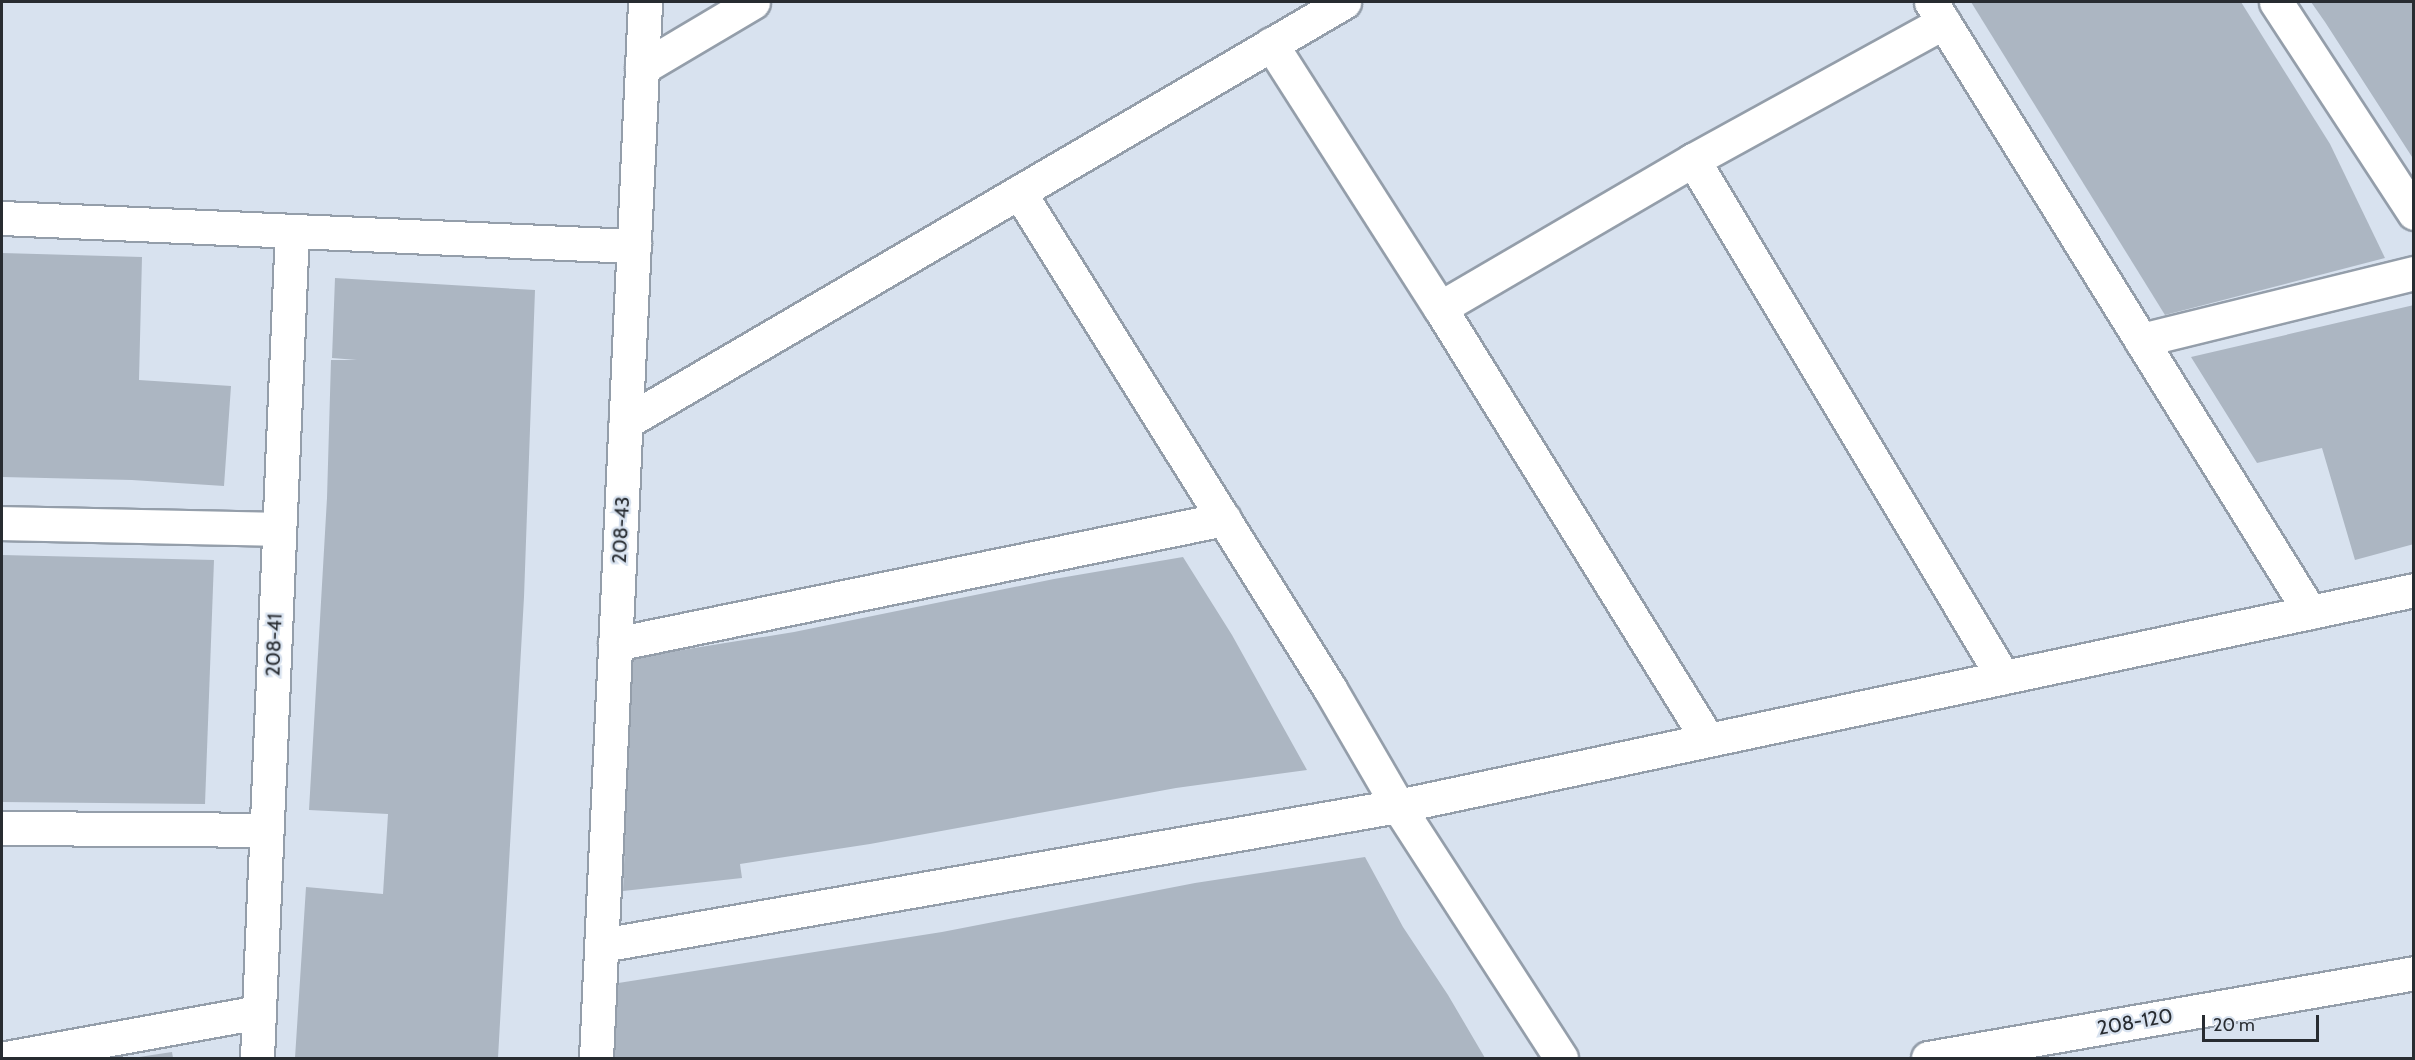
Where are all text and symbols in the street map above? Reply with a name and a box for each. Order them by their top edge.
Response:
street label: 208-43 [607,496,635,564]
street label: 208-41 [261,613,287,677]
scale bar [2205,1003,2322,1041]
street label: 208-120 [2096,1004,2174,1040]
text: 20 m [2213,1014,2255,1036]

